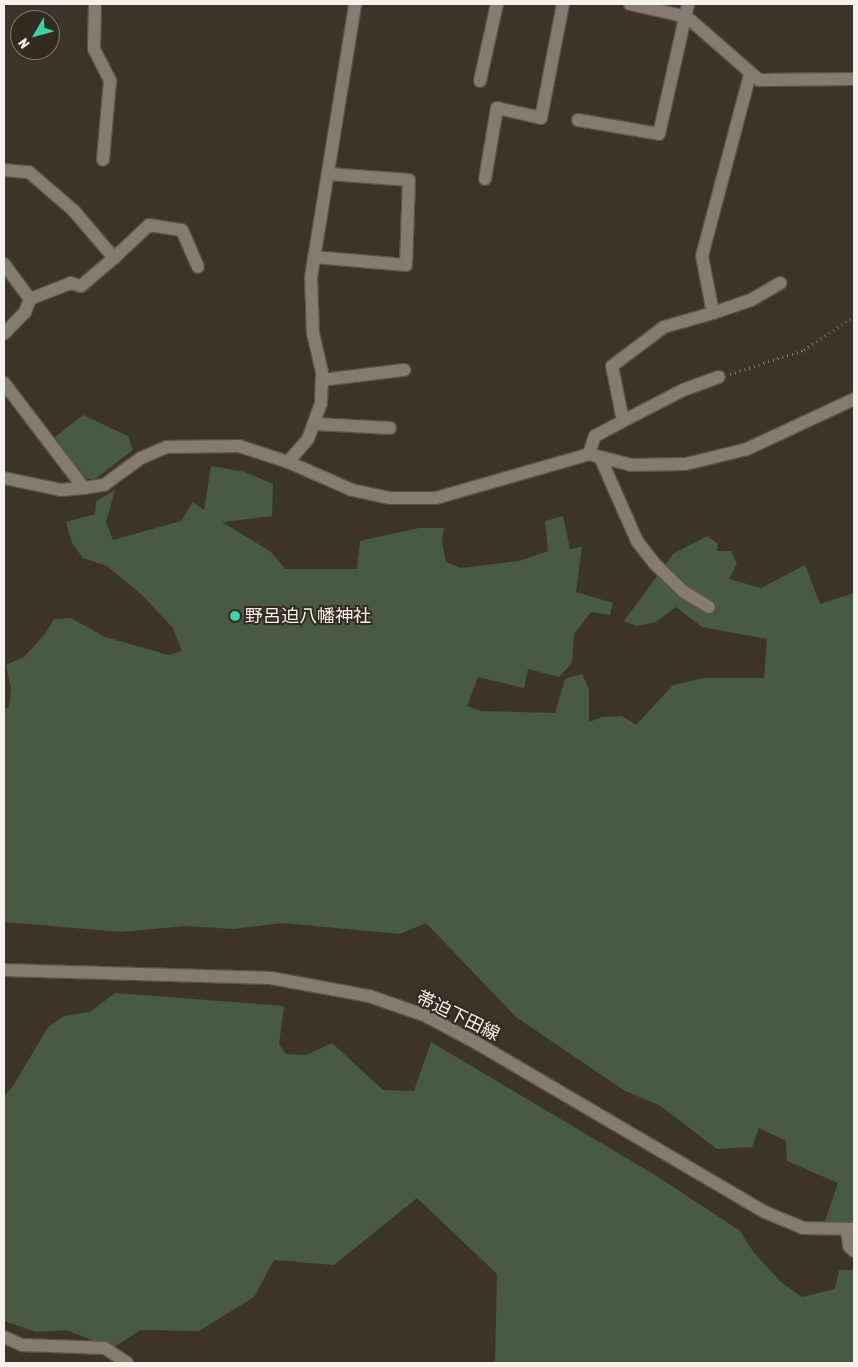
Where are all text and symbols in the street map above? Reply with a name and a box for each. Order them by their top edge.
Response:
north arrow [10,10,60,60]
text: N [15,35,33,52]
place label: 野呂迫八幡神社 [245,605,371,627]
marker: 野呂迫八幡神社 [229,610,241,622]
street label: 帯迫下田線 [413,987,503,1045]

